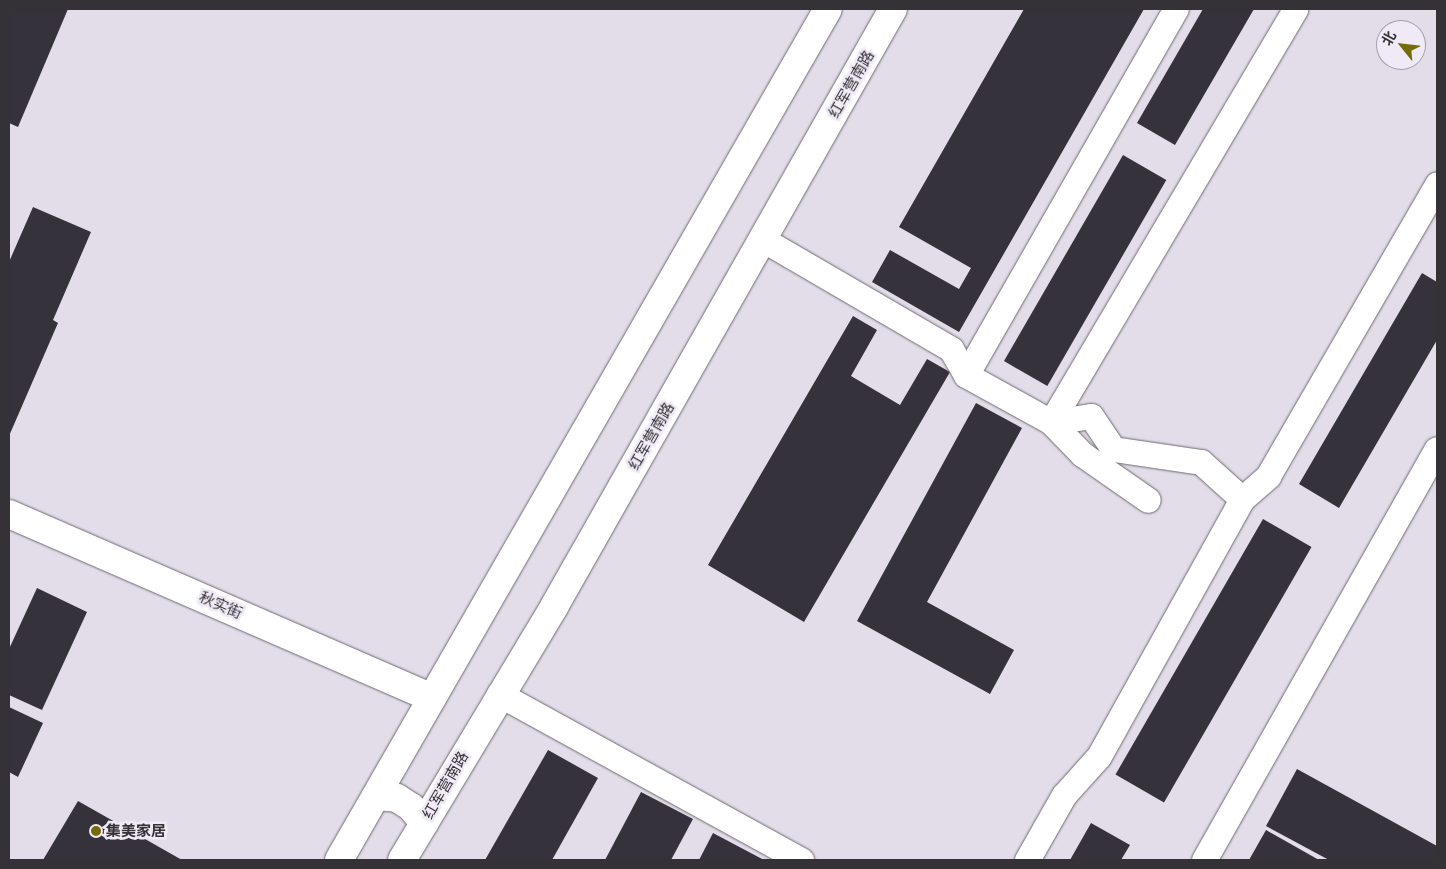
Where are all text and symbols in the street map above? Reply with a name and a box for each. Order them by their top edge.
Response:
north arrow [1376,20,1426,70]
text: 北 [1377,27,1400,49]
street label: 红军营南路 [824,47,878,121]
street label: 红军营南路 [624,399,678,473]
street label: 秋实街 [197,588,245,622]
street label: 红军营南路 [418,748,472,822]
place label: 集美家居 [106,822,166,840]
marker: 集美家居 [90,825,102,837]

